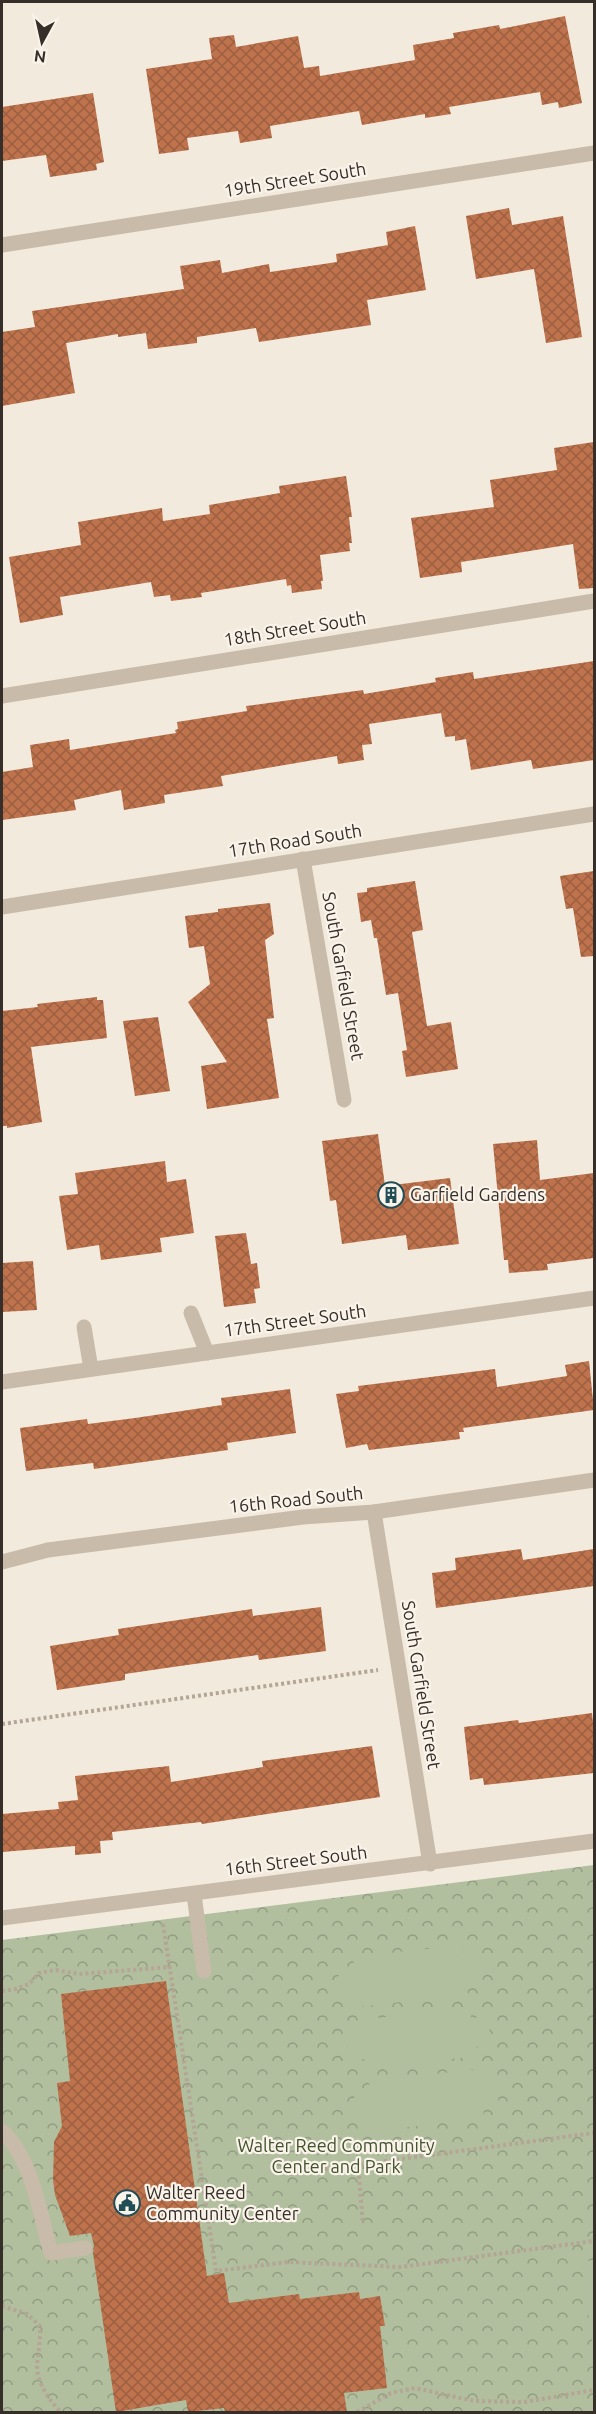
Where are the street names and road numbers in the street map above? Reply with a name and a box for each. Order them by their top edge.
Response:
street label: 19th Street South [222,158,367,200]
street label: 18th Street South [222,607,367,649]
street label: 17th Road South [227,820,363,860]
street label: South Garfield Street [319,890,369,1062]
street label: 17th Street South [222,1300,367,1340]
street label: 16th Road South [228,1482,364,1516]
street label: South Garfield Street [399,1599,445,1771]
street label: 16th Street South [223,1841,368,1879]

